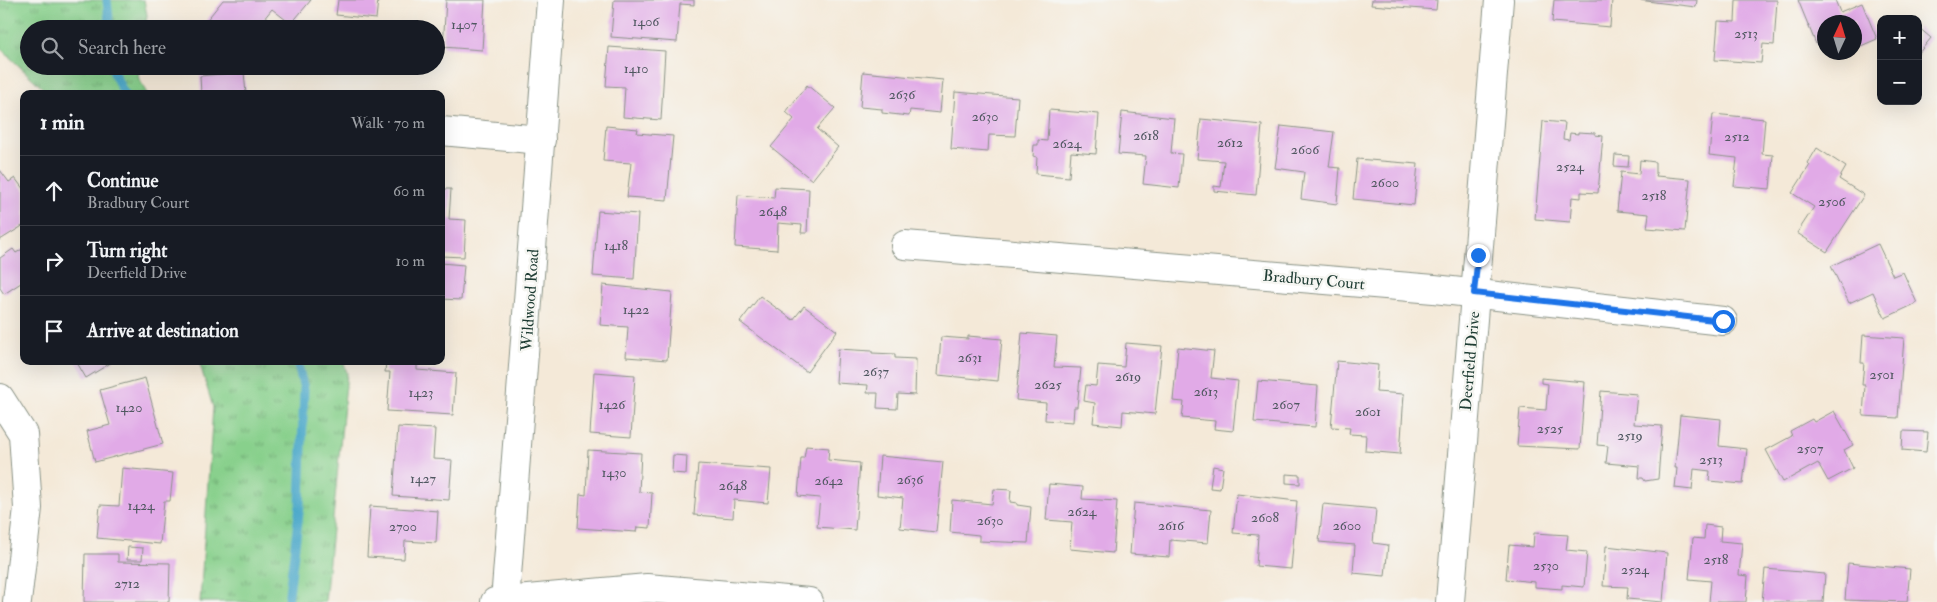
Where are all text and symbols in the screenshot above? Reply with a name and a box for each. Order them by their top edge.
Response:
house number: 1406 [633,13,660,30]
north arrow [1817,15,1862,60]
map controls [1877,15,1922,105]
button: + [1877,15,1922,60]
house number: 1407 [451,16,478,33]
search box [20,20,445,75]
house number: 2513 [1734,25,1758,42]
icon: search [38,34,66,62]
text: Search here [78,36,166,60]
house number: 1410 [624,60,648,77]
button: − [1877,60,1922,105]
house number: 2636 [889,86,916,103]
house number: 2630 [972,108,998,125]
text: 1 min [40,109,85,136]
text: Walk · 70 m [351,113,425,133]
house number: 2618 [1133,127,1159,144]
house number: 2512 [1724,128,1750,145]
house number: 2612 [1217,134,1243,151]
house number: 2624 [1053,135,1083,152]
house number: 2606 [1291,141,1320,158]
house number: 2524 [1556,158,1585,175]
text: Continue [87,169,158,193]
house number: 2600 [1371,174,1399,191]
icon: ahead [40,177,68,205]
text: 60 m [393,181,425,201]
house number: 2518 [1642,187,1667,204]
text: Bradbury Court [87,193,189,213]
house number: 2506 [1818,193,1847,210]
house number: 2648 [759,203,788,220]
house number: 1418 [604,237,628,254]
text: Turn right [87,239,167,263]
route end [1467,244,1490,267]
icon: right [40,247,68,275]
street label: Wildwood Road [516,248,544,353]
text: 10 m [395,251,425,271]
text: Deerfield Drive [87,263,187,283]
street label: Bradbury Court [1262,266,1366,294]
house number: 1422 [623,301,649,318]
street label: Deerfield Drive [1456,310,1484,412]
route start [1712,310,1735,333]
icon: arrive [40,317,68,345]
text: Arrive at destination [87,319,239,343]
house number: 2631 [958,349,982,366]
house number: 2637 [863,363,890,380]
house number: 2501 [1869,366,1895,383]
house number: 2619 [1115,368,1141,385]
house number: 2625 [1034,376,1063,393]
house number: 2613 [1194,383,1218,400]
house number: 1423 [408,384,434,401]
house number: 1426 [599,396,626,413]
house number: 2607 [1272,396,1300,413]
house number: 1420 [116,399,142,416]
house number: 2601 [1355,403,1381,420]
house number: 2525 [1537,420,1564,437]
house number: 2519 [1617,427,1643,444]
house number: 2507 [1797,440,1824,457]
house number: 2513 [1699,451,1723,468]
house number: 1430 [601,464,627,481]
house number: 1427 [410,470,437,487]
house number: 2636 [897,471,924,488]
house number: 2642 [815,472,843,489]
house number: 2648 [719,477,748,494]
house number: 1424 [127,497,156,514]
house number: 2624 [1068,503,1098,520]
house number: 2608 [1251,509,1279,526]
house number: 2630 [977,512,1003,529]
house number: 2616 [1158,517,1185,534]
house number: 2600 [1333,517,1361,534]
house number: 2700 [389,518,417,535]
house number: 2518 [1704,551,1729,568]
house number: 2530 [1533,557,1559,574]
house number: 2524 [1621,561,1650,578]
house number: 2712 [114,575,140,592]

